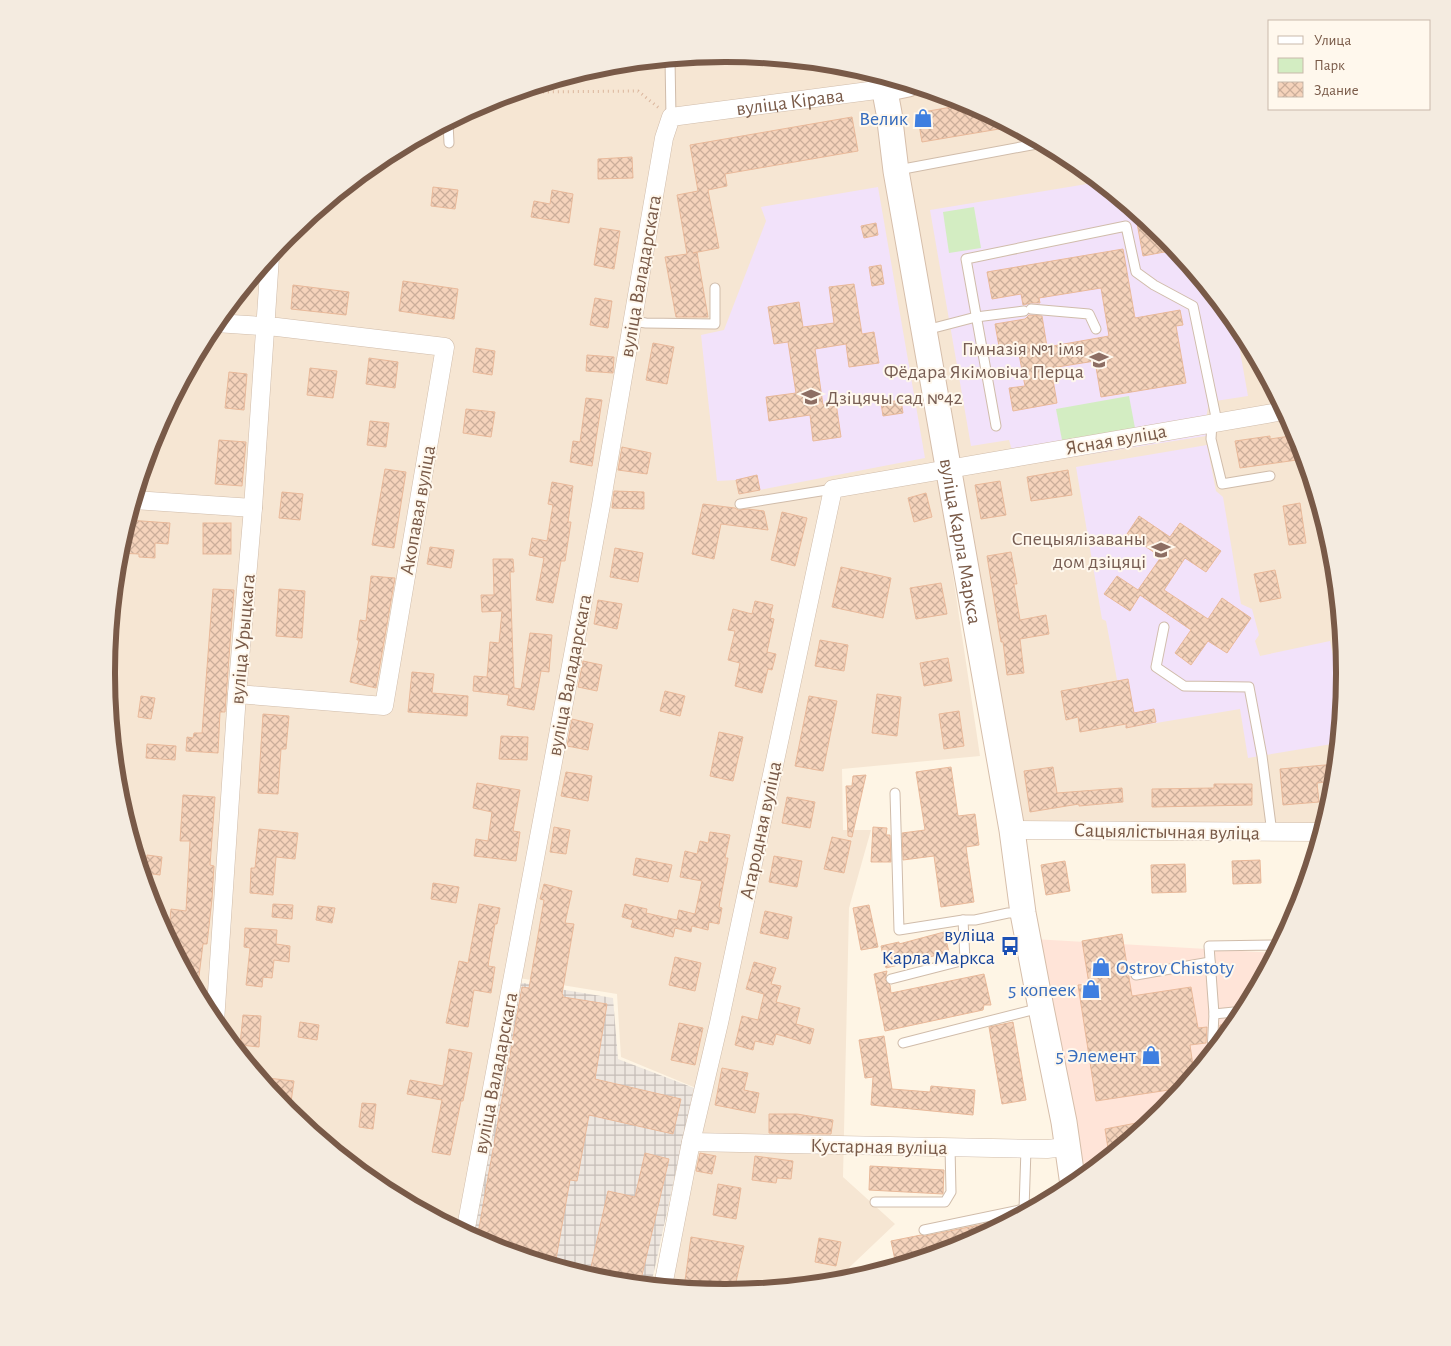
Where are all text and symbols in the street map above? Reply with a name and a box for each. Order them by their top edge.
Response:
legend [1268,20,1431,110]
text: Улица [1314,33,1351,48]
text: Парк [1314,58,1345,73]
text: Здание [1314,83,1359,98]
street label: вуліца Кірава [735,85,845,119]
shop icon: Велик [912,107,934,129]
place label: Велик [859,109,908,129]
street label: вуліца Валадарскага [617,193,665,359]
place label: Гімназія №1 імя Фёдара Якімовіча Перца [884,339,1084,382]
school or university icon: Гімназія №1 імя Фёдара Якімовіча Перца [1088,349,1110,371]
school or university icon: Дзіцячы сад №42 [800,386,822,408]
place label: Дзіцячы сад №42 [826,388,963,408]
street label: Ясная вуліца [1064,421,1168,459]
street label: Акопавая вуліца [397,444,439,577]
street label: вуліца Карла Маркса [936,457,985,626]
place label: Спецыялізаваны дом дзіцяці [1012,529,1146,572]
school or university icon: Спецыялізаваны дом дзіцяці [1150,539,1172,561]
street label: вуліца Урыцкага [227,573,259,705]
street label: вуліца Валадарскага [544,593,595,758]
street label: Агародная вуліца [737,759,785,901]
street label: Сацыялістычная вуліца [1074,820,1260,844]
place label: вуліца Карла Маркса [882,925,995,968]
bus stop icon: вуліца Карла Маркса [999,935,1021,957]
shop icon: Ostrov Chistoty [1090,956,1112,978]
place label: Ostrov Chistoty [1116,958,1235,978]
shop icon: 5 копеек [1080,978,1102,1000]
place label: 5 копеек [1008,980,1076,1000]
street label: вуліца Валадарскага [470,991,521,1156]
shop icon: 5 Элемент [1140,1044,1162,1066]
place label: 5 Элемент [1055,1046,1137,1066]
street label: Кустарная вуліца [810,1136,948,1158]

